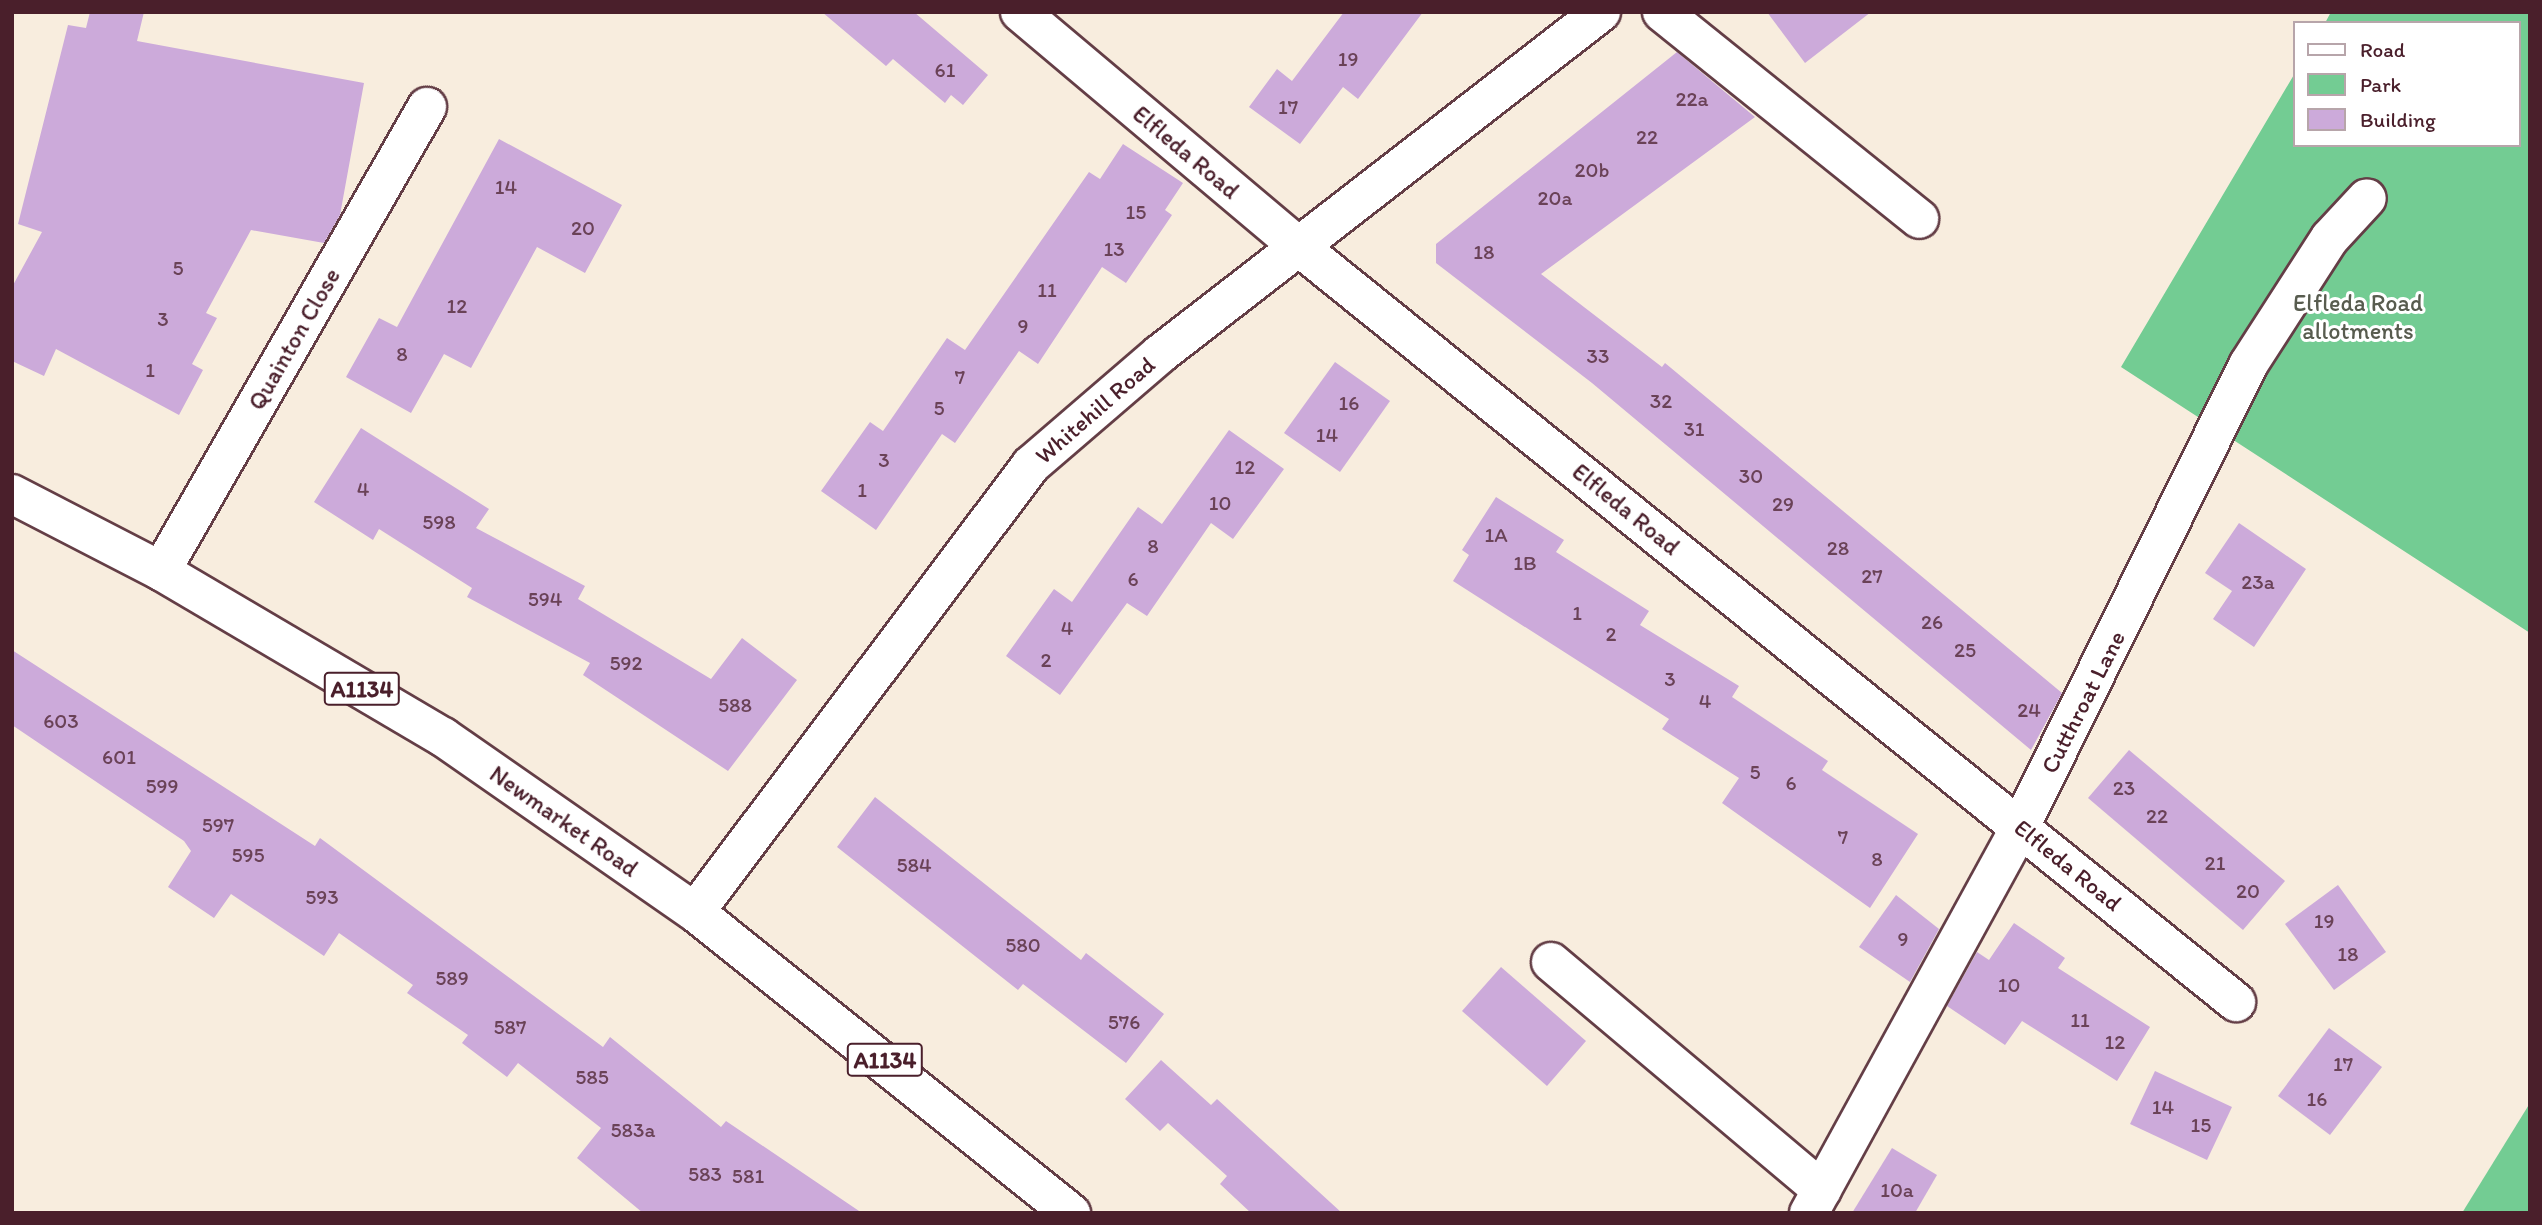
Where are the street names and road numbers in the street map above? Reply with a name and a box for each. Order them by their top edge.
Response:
street label: Elfleda Road [1127,99,1245,205]
street label: Quainton Close [242,263,346,415]
street label: Whitehill Road [1029,350,1161,470]
street label: Elfleda Road [1567,457,1685,561]
street label: Cutthroat Lane [2035,626,2131,778]
road number: A1134 [324,670,400,708]
street label: Newmarket Road [484,759,644,883]
street label: Elfleda Road [2009,813,2127,917]
road number: A1134 [846,1040,924,1079]

